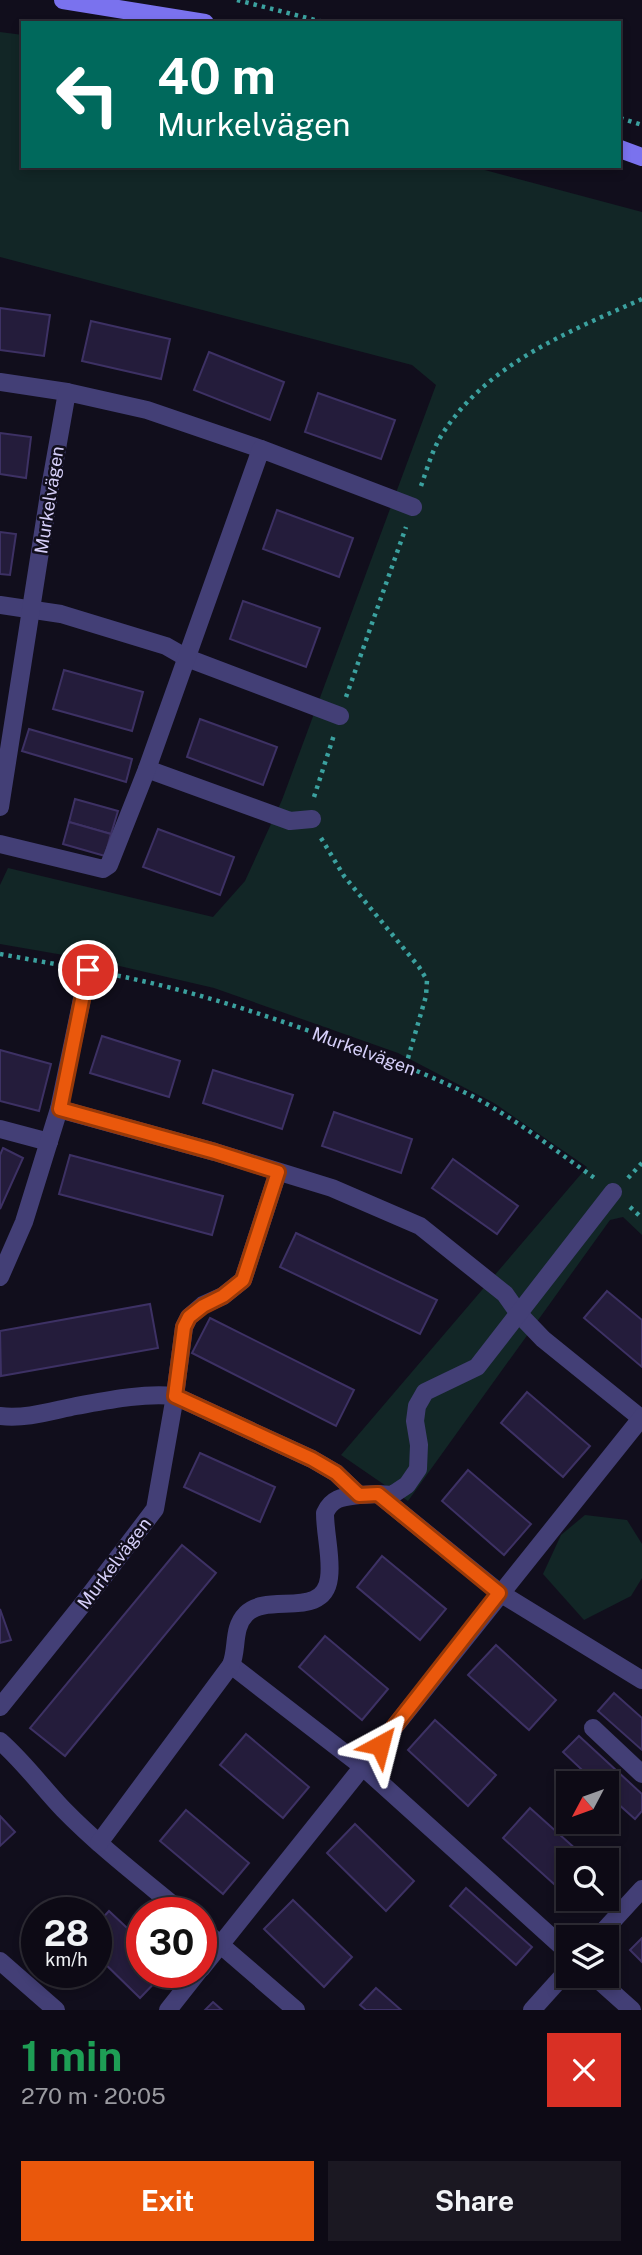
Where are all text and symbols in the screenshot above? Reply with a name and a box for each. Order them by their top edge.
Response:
text: 40 m [157,47,276,105]
icon: left [42,49,133,140]
text: Murkelvägen [157,106,350,143]
street label: Murkelvägen [30,445,68,555]
pin [58,940,118,1000]
icon: arrive [69,951,107,989]
street label: Murkelvägen [309,1023,419,1079]
street label: Murkelvägen [73,1513,155,1613]
position arrow [343,1708,417,1782]
north arrow [556,1771,620,1834]
map controls [556,1771,619,1988]
button: search [556,1848,619,1911]
speed limit sign: 30 [126,1897,217,1988]
text: 28 [44,1913,89,1954]
button: layers [556,1925,619,1988]
text: km/h [45,1949,88,1970]
text: 1 min [21,2031,122,2080]
button: close [547,2033,621,2107]
text: 270 m · 20:05 [21,2082,166,2109]
button: Exit [21,2161,314,2241]
button: Share [328,2161,621,2241]

